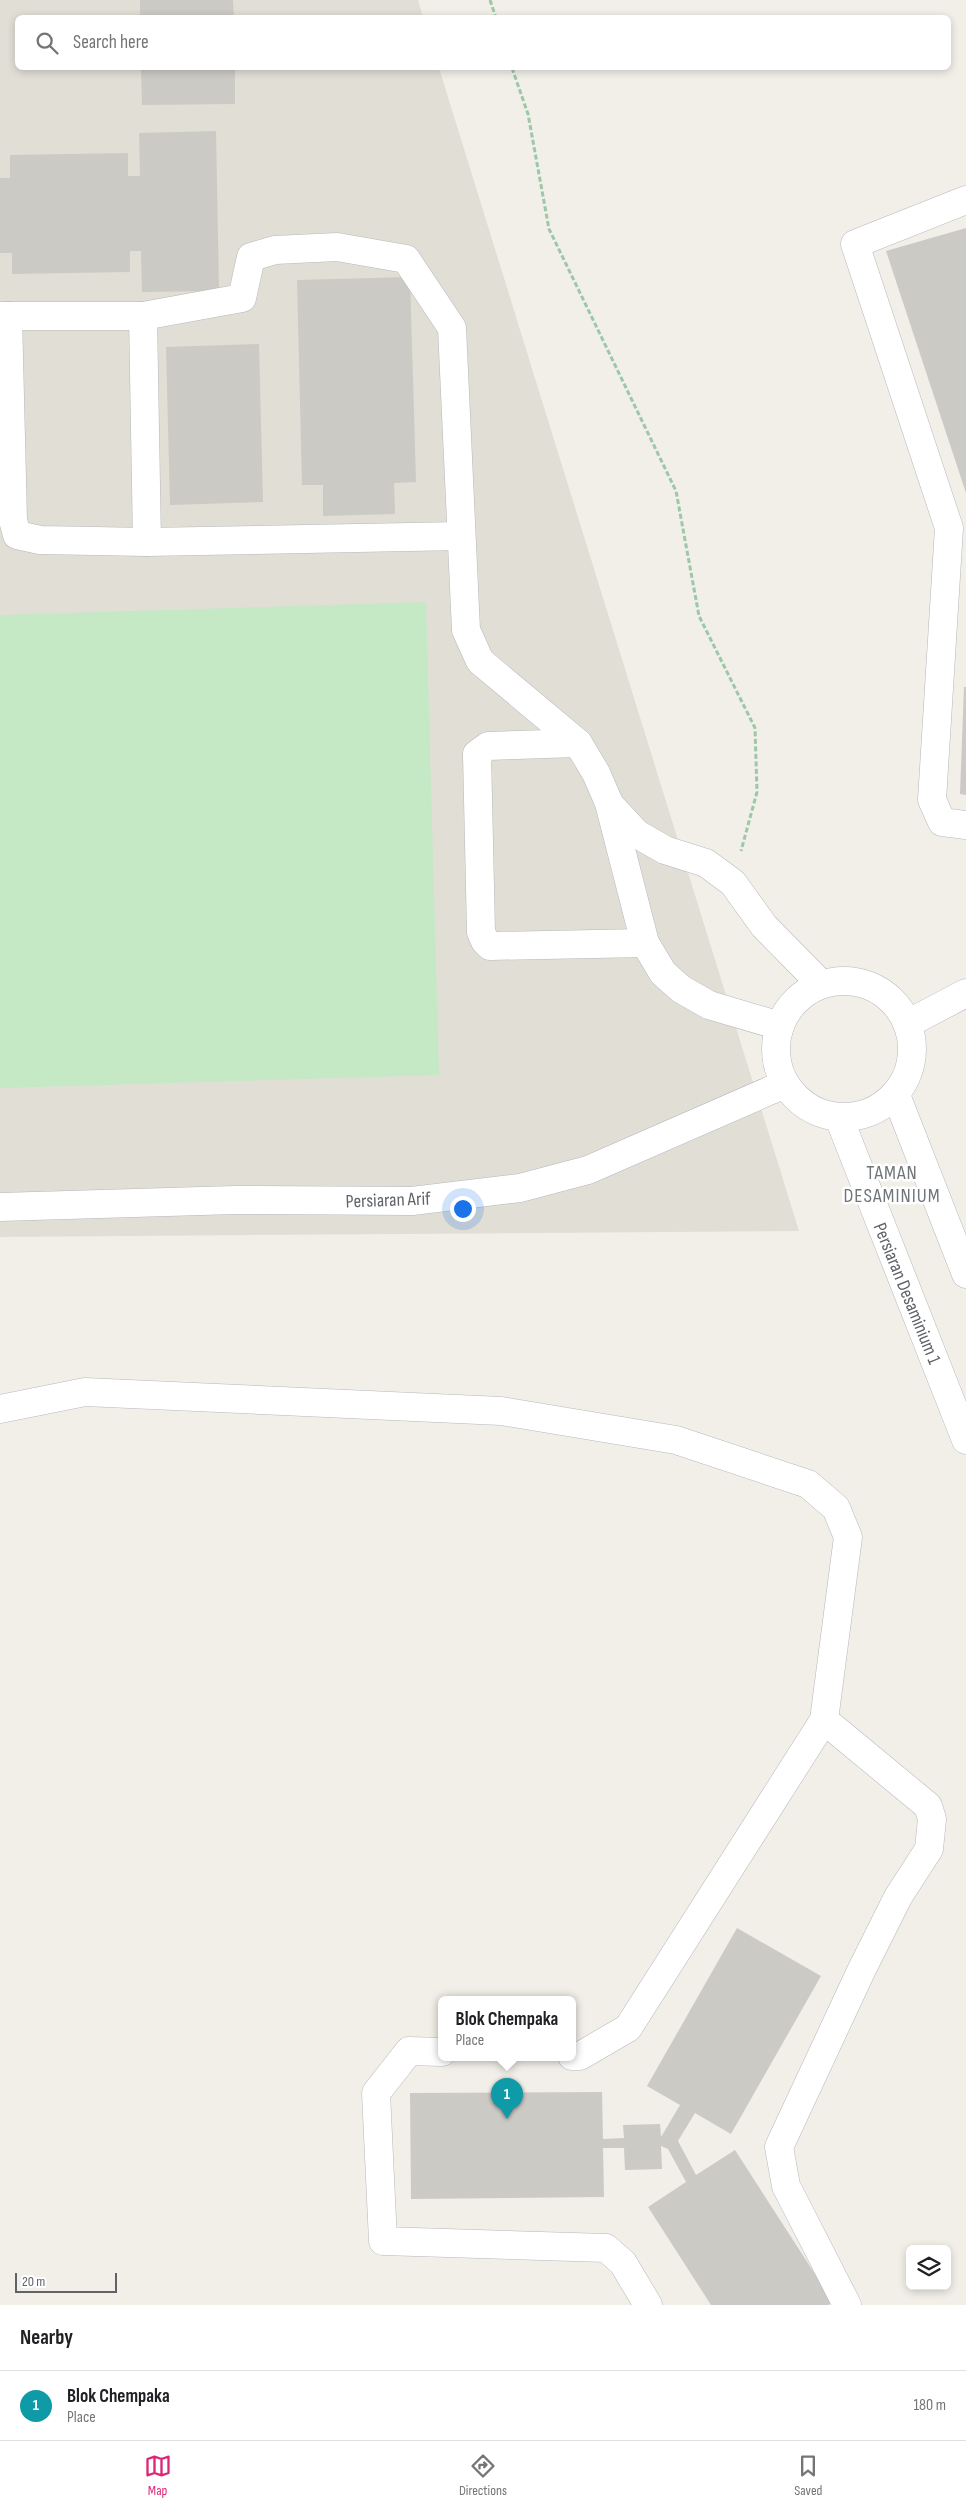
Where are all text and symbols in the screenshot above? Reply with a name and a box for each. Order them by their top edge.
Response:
search box [15,15,951,70]
icon: search [33,29,61,57]
text: Search here [73,31,149,54]
district label: TAMAN DESAMINIUM [843,1161,941,1208]
street label: Persiaran Arif [345,1188,431,1213]
your location [450,1196,476,1222]
street label: Persiaran Desaminium 1 [868,1220,946,1368]
popup [438,1996,576,2061]
text: Blok Chempaka [456,2008,558,2031]
text: Place [456,2031,484,2050]
pin: 1 [491,2078,523,2119]
map controls [906,2245,951,2290]
button: layers [906,2245,951,2290]
scale bar [15,2270,118,2293]
text: 20 m [22,2273,45,2290]
text: Nearby [20,2325,73,2350]
text: Blok Chempaka [67,2385,170,2408]
text: 1 [33,2396,39,2415]
text: 180 m [913,2396,946,2415]
text: Place [67,2408,96,2427]
tab: Map [144,2452,172,2499]
tab: Directions [459,2452,507,2499]
tab: Saved [794,2452,822,2499]

